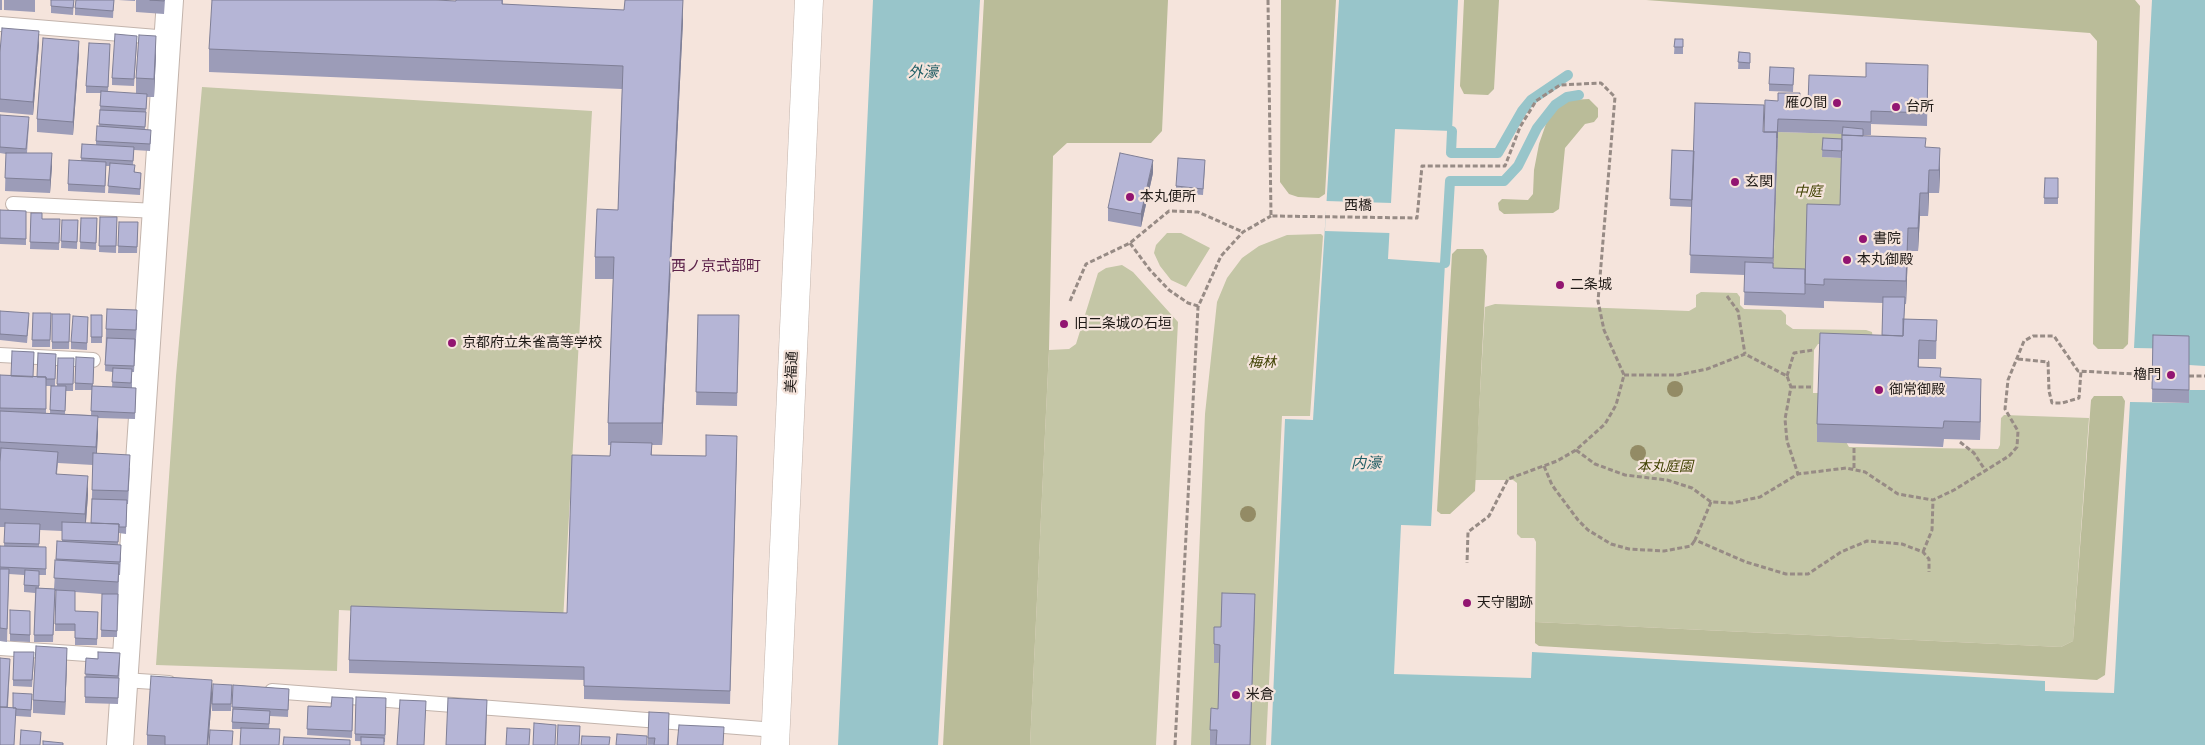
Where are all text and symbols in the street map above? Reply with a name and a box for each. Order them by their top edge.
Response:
water label: 外濠 [908,64,938,82]
place label: 雁の間 [1785,95,1827,111]
marker: 雁の間 [1831,97,1843,109]
place label: 台所 [1906,99,1934,115]
marker: 台所 [1890,101,1902,113]
place label: 玄関 [1745,174,1773,190]
marker: 玄関 [1729,176,1741,188]
park label: 中庭 [1794,184,1822,200]
place label: 本丸便所 [1140,189,1196,205]
marker: 本丸便所 [1124,191,1136,203]
street label: 西橋 [1344,198,1372,214]
place label: 書院 [1873,231,1901,247]
marker: 書院 [1857,233,1869,245]
place label: 本丸御殿 [1857,252,1913,268]
marker: 本丸御殿 [1841,254,1853,266]
district label: 西ノ京式部町 [671,258,761,276]
place label: 二条城 [1570,277,1612,293]
marker: 二条城 [1554,279,1566,291]
place label: 旧二条城の石垣 [1074,316,1172,332]
marker: 旧二条城の石垣 [1058,318,1070,330]
place label: 京都府立朱雀高等学校 [462,335,602,351]
marker: 京都府立朱雀高等学校 [446,337,458,349]
street label: 美福通 [783,351,801,393]
park label: 梅林 [1248,355,1276,371]
place label: 櫓門 [2133,367,2161,383]
marker: 櫓門 [2165,369,2177,381]
place label: 御常御殿 [1889,382,1945,398]
marker: 御常御殿 [1873,384,1885,396]
water label: 内濠 [1351,455,1381,473]
park label: 本丸庭園 [1637,459,1693,475]
place label: 天守閣跡 [1477,595,1533,611]
marker: 天守閣跡 [1461,597,1473,609]
place label: 米倉 [1246,687,1274,703]
marker: 米倉 [1230,689,1242,701]

